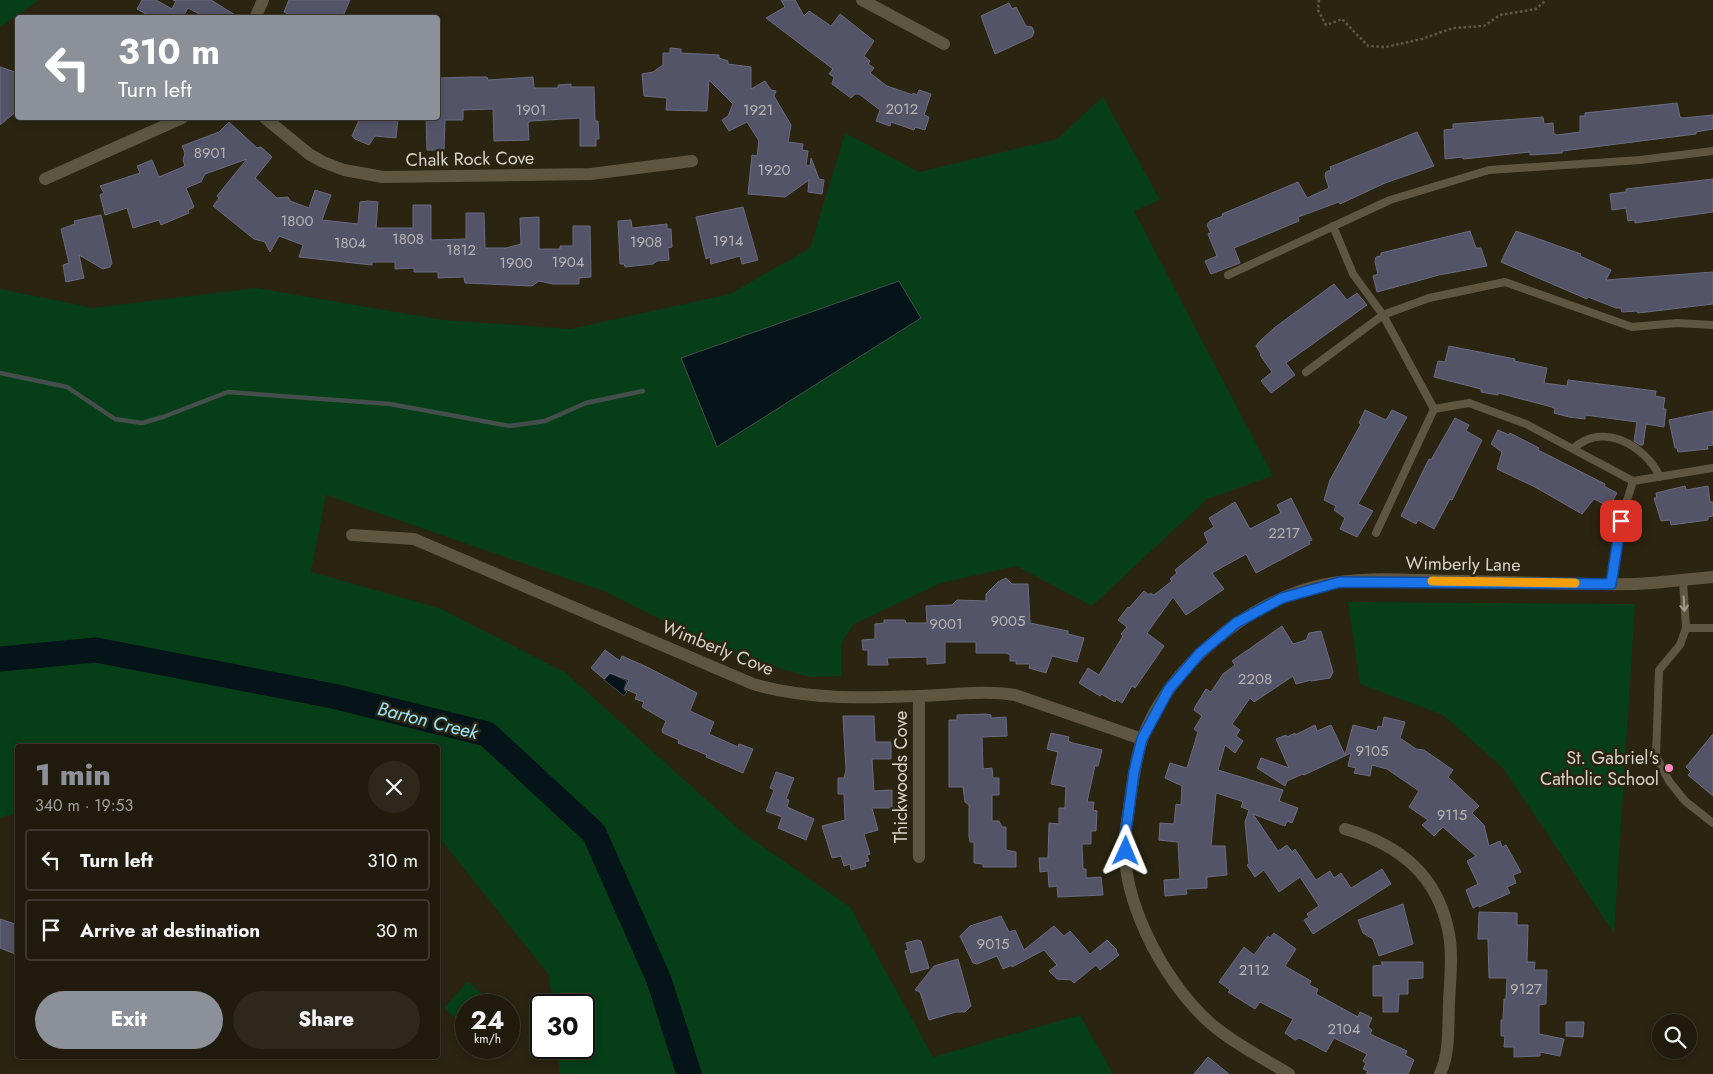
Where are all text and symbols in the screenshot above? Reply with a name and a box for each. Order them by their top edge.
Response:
text: 310 m [118,27,220,77]
icon: left [35,35,100,100]
text: Turn left [118,73,192,105]
house number: 2012 [886,98,918,120]
house number: 1901 [515,99,547,121]
house number: 1921 [743,99,773,121]
house number: 8901 [194,142,226,164]
street label: Chalk Rock Cove [406,145,534,173]
house number: 1920 [758,159,790,181]
house number: 1800 [281,210,313,232]
house number: 1808 [392,228,424,250]
house number: 1914 [713,230,744,252]
house number: 1908 [630,231,662,253]
house number: 1804 [334,232,367,254]
house number: 1812 [446,239,476,261]
house number: 1904 [551,251,585,273]
house number: 1900 [499,252,533,274]
pin [1600,500,1642,542]
icon: arrive [1607,507,1635,535]
house number: 2217 [1268,522,1300,544]
street label: Wimberly Lane [1405,550,1521,578]
one-way arrow [1680,595,1689,611]
house number: 9005 [990,610,1026,632]
house number: 9001 [929,613,963,635]
street label: Wimberly Cove [658,614,778,682]
house number: 2208 [1238,668,1272,690]
water label: Barton Creek [375,695,482,746]
street label: Thickwoods Cove [888,711,914,843]
house number: 9105 [1356,740,1388,762]
place label: St. Gabriel's Catholic School [1540,745,1659,792]
text: 1 min [35,753,111,796]
button: close [368,761,420,813]
marker: St. Gabriel's Catholic School [1663,762,1675,774]
text: 340 m · 19:53 [35,794,133,817]
house number: 9115 [1437,804,1467,826]
position arrow [1099,824,1151,876]
icon: left [37,846,65,874]
text: Turn left [80,847,153,874]
text: 310 m [367,847,418,874]
icon: arrive [37,916,65,944]
text: Arrive at destination [80,917,260,944]
text: 30 m [376,917,418,944]
house number: 9015 [977,933,1009,955]
house number: 2112 [1239,959,1269,981]
house number: 9127 [1510,978,1542,1000]
button: Exit [35,991,223,1049]
button: Share [233,991,420,1049]
speed limit sign: 30 [530,994,595,1059]
text: 24 [471,1002,504,1038]
map controls [1652,1014,1697,1059]
button: search [1652,1014,1697,1059]
house number: 2104 [1327,1018,1361,1040]
text: km/h [474,1030,501,1048]

